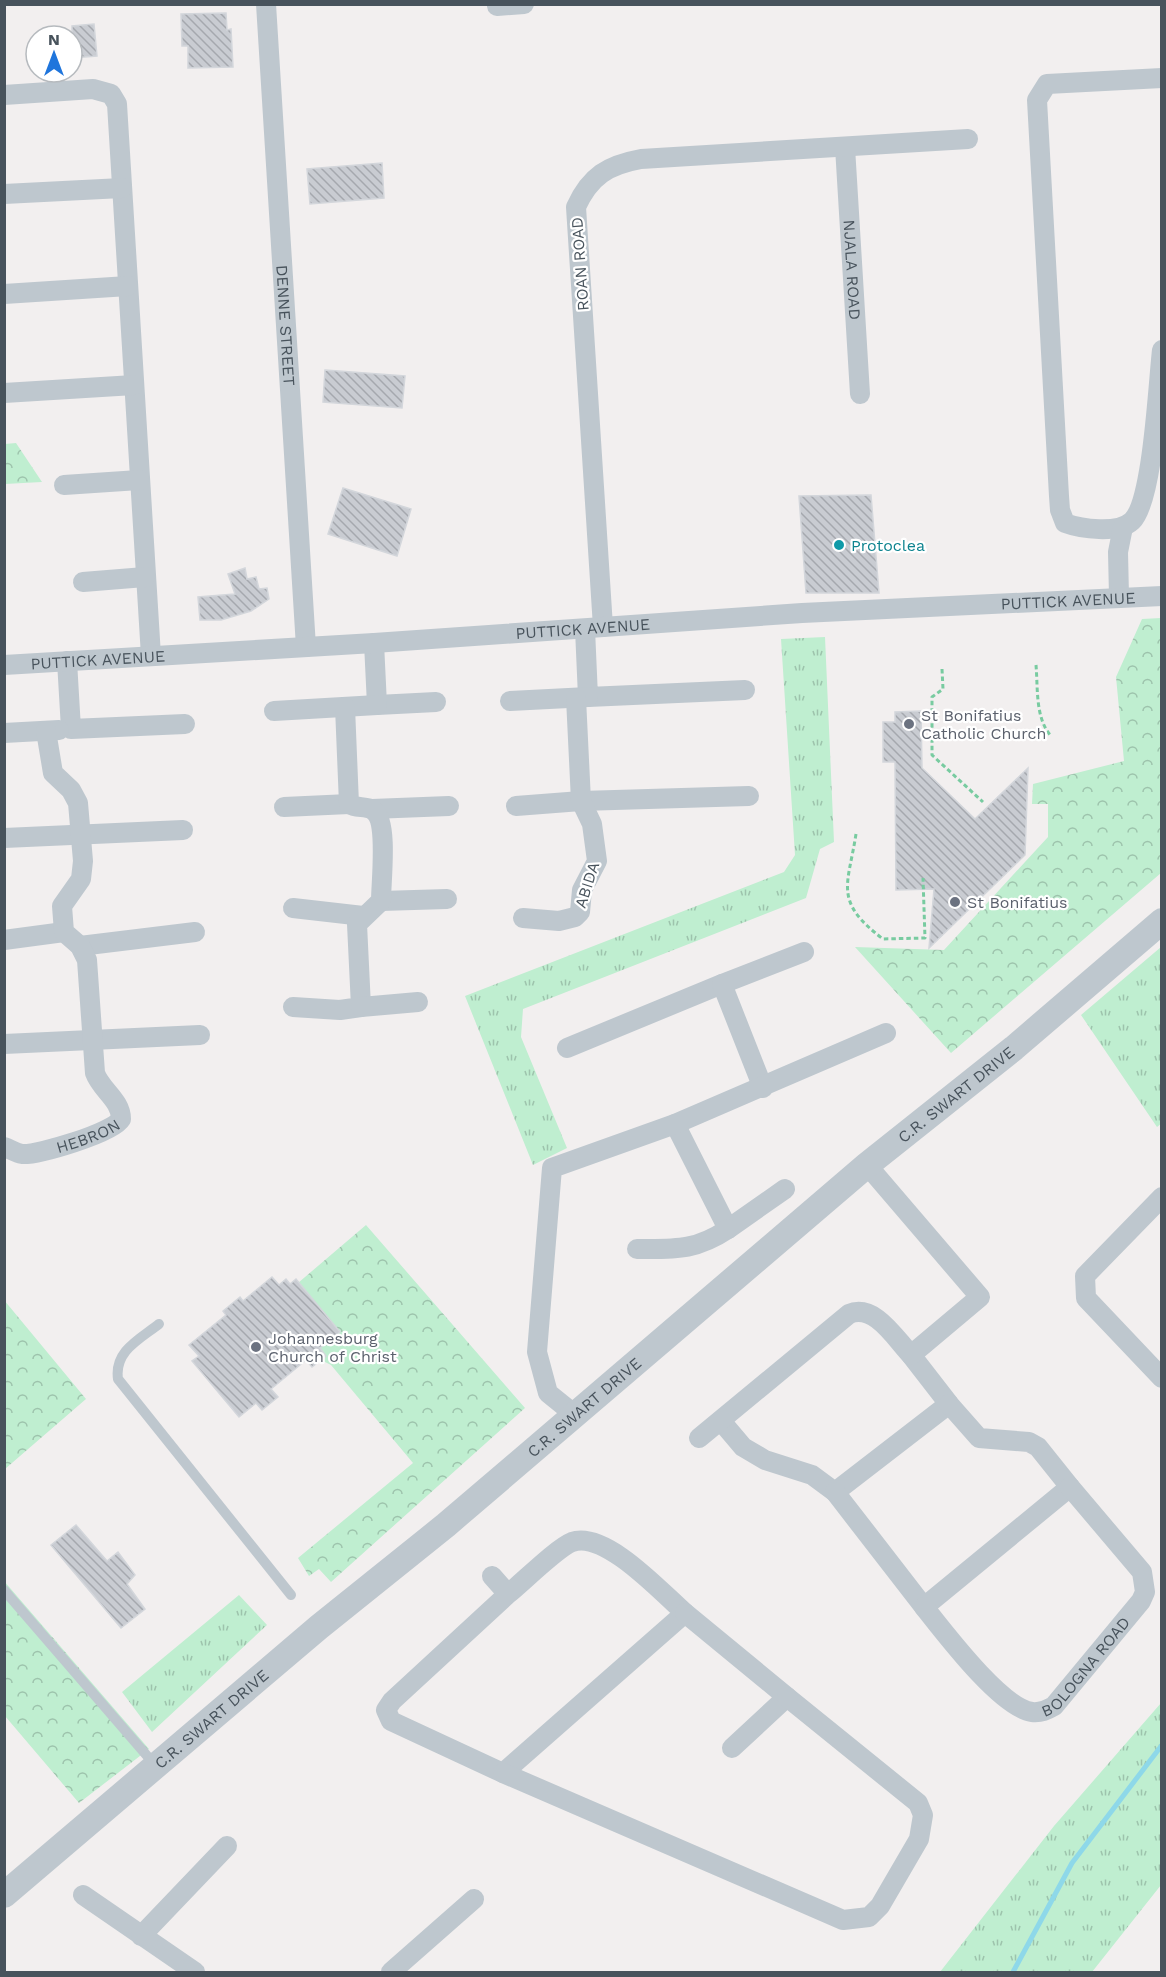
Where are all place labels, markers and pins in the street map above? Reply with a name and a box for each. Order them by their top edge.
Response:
place label: Protoclea [851,536,925,555]
marker: Protoclea [832,538,846,552]
place label: St Bonifatius Catholic Church [921,706,1046,743]
marker: St Bonifatius Catholic Church [902,717,916,731]
place label: St Bonifatius [967,893,1067,912]
marker: St Bonifatius [948,895,962,909]
place label: Johannesburg Church of Christ [268,1329,397,1366]
marker: Johannesburg Church of Christ [249,1340,263,1354]

